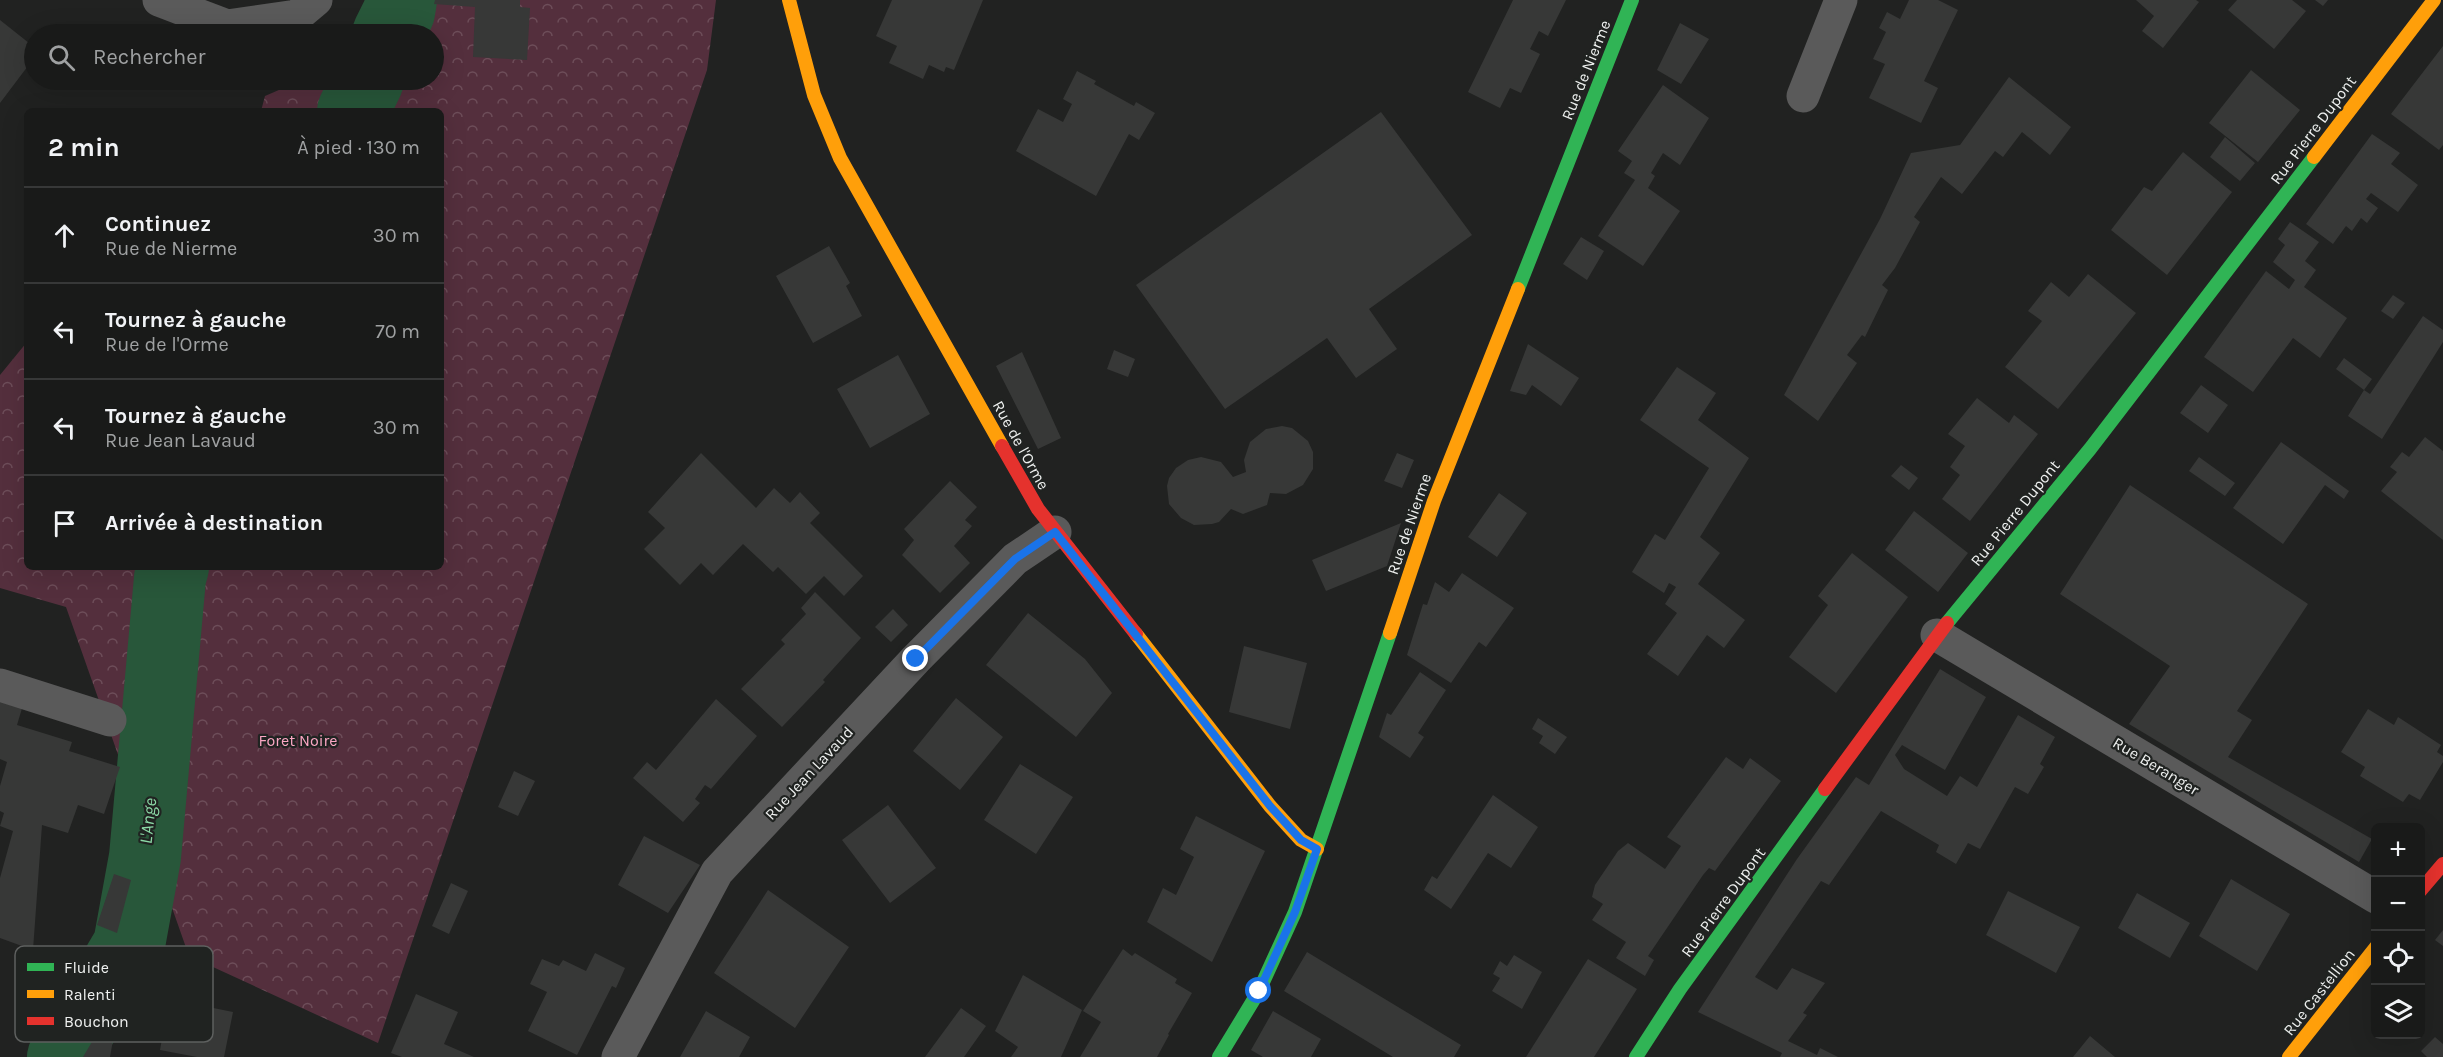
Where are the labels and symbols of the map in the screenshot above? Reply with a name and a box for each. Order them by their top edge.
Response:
street label: Rue de Nierme [1557,17,1615,123]
street label: Rue Pierre Dupont [2266,72,2360,188]
street label: Rue de l'Orme [989,397,1053,493]
street label: Rue Pierre Dupont [1966,456,2064,570]
street label: Rue de Nierme [1383,471,1435,577]
route end [902,645,928,671]
street label: Rue Jean Lavaud [761,722,857,824]
park label: Foret Noire [259,731,337,750]
street label: Rue Beranger [2110,733,2203,799]
water label: L'Ange [135,797,161,845]
street label: Rue Pierre Dupont [1677,843,1769,961]
street label: Rue Castellion [2279,945,2359,1039]
legend [15,946,213,1042]
text: Fluide [64,958,109,977]
route start [1245,977,1271,1003]
text: Ralenti [64,985,116,1004]
text: Bouchon [64,1012,129,1031]

